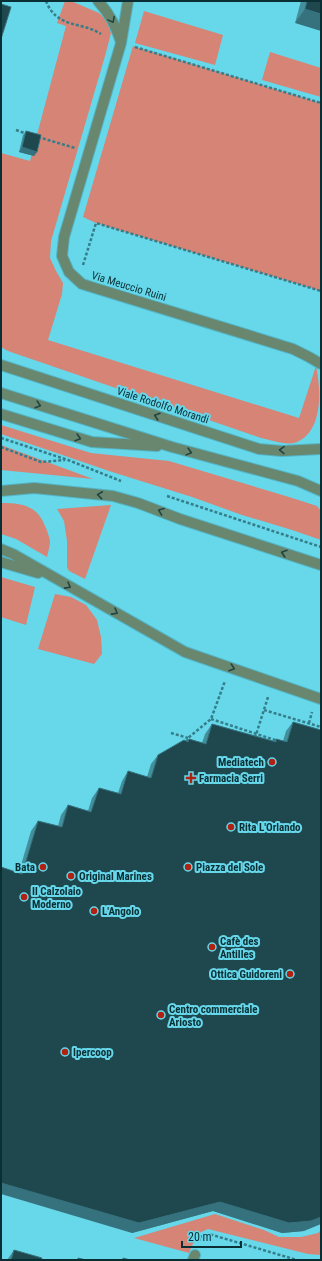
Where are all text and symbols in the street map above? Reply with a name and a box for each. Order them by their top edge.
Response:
one-way arrow [108,16,115,24]
street label: Via Meuccio Ruini [90,269,168,304]
street label: Viale Rodolfo Morandi [115,384,211,427]
one-way arrow [35,400,42,409]
one-way arrow [154,412,161,421]
one-way arrow [75,433,82,442]
one-way arrow [279,446,285,455]
one-way arrow [186,447,192,455]
one-way arrow [97,490,103,499]
one-way arrow [157,508,164,516]
one-way arrow [281,549,288,558]
one-way arrow [64,581,71,588]
one-way arrow [111,608,118,615]
one-way arrow [228,663,235,672]
place label: Mediatech [218,756,264,769]
marker: Mediatech [267,757,277,767]
place label: Farmacia Serri [199,772,263,785]
marker: Farmacia Serri [186,773,196,783]
place label: Rita L'Orlando [239,821,301,834]
marker: Rita L'Orlando [226,822,236,832]
place label: Bata [15,861,35,874]
place label: Piazza del Sole [196,861,263,874]
marker: Bata [38,862,48,872]
marker: Piazza del Sole [183,862,193,872]
place label: Original Marines [79,870,152,883]
marker: Original Marines [66,871,76,881]
place label: Il Calzolaio Moderno [32,885,82,911]
marker: Il Calzolaio Moderno [19,892,29,902]
place label: L'Angolo [102,905,140,918]
marker: L'Angolo [89,906,99,916]
place label: Cafè des Antilles [220,935,258,961]
marker: Cafè des Antilles [207,942,217,952]
place label: Ottica Guidoreni [211,968,282,981]
marker: Ottica Guidoreni [285,969,295,979]
place label: Centro commerciale Ariosto [169,1003,257,1029]
marker: Centro commerciale Ariosto [156,1010,166,1020]
place label: Ipercoop [73,1046,112,1059]
marker: Ipercoop [60,1047,70,1057]
scale bar [182,1223,241,1249]
text: 20 m [188,1230,212,1244]

